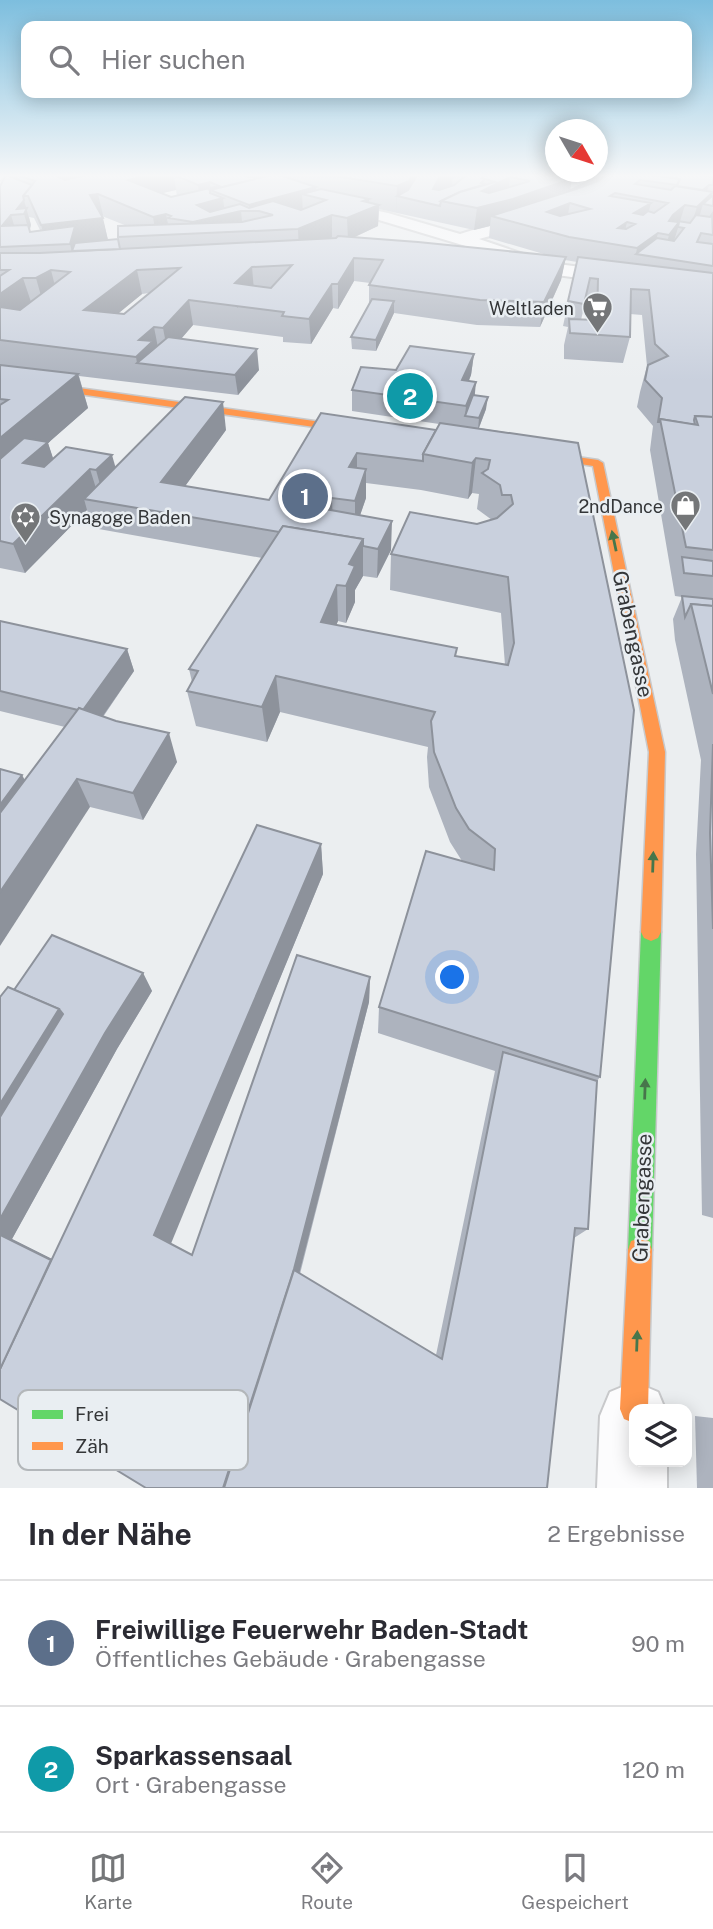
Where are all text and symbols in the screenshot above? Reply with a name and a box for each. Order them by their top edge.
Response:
search box [21,21,692,98]
icon: search [45,41,83,79]
text: Hier suchen [101,44,246,75]
north arrow [545,119,608,182]
supermarket icon: Weltladen [580,291,614,335]
place label: Weltladen [489,298,574,319]
pin: 2 [387,370,433,422]
pin: 1 [282,470,328,522]
shop icon: 2ndDance [669,489,703,533]
place label: 2ndDance [578,496,663,517]
synagogue icon: Synagoge Baden [9,500,43,544]
place label: Synagoge Baden [49,507,191,528]
one-way arrow [608,530,619,552]
street label: Grabengasse [607,568,659,700]
one-way arrow [647,851,659,873]
your location [435,960,469,994]
one-way arrow [640,1078,651,1100]
street label: Grabengasse [627,1133,657,1263]
one-way arrow [631,1330,642,1352]
legend [18,1390,248,1470]
text: Frei [75,1403,109,1425]
map controls [629,1404,692,1467]
button: layers [629,1404,692,1467]
text: Zäh [75,1435,109,1457]
text: In der Nähe [28,1516,192,1552]
text: 2 Ergebnisse [547,1520,685,1547]
text: Freiwillige Feuerwehr Baden-Stadt [95,1614,528,1645]
text: 1 [46,1630,56,1657]
text: 90 m [631,1630,685,1657]
text: Öffentliches Gebäude · Grabengasse [95,1645,486,1672]
text: Sparkassensaal [95,1740,293,1771]
text: 2 [44,1756,58,1783]
text: 120 m [622,1756,685,1783]
text: Ort · Grabengasse [95,1771,287,1798]
tab: Karte [84,1849,133,1913]
tab: Route [301,1849,353,1913]
tab: Gespeichert [521,1849,629,1913]

